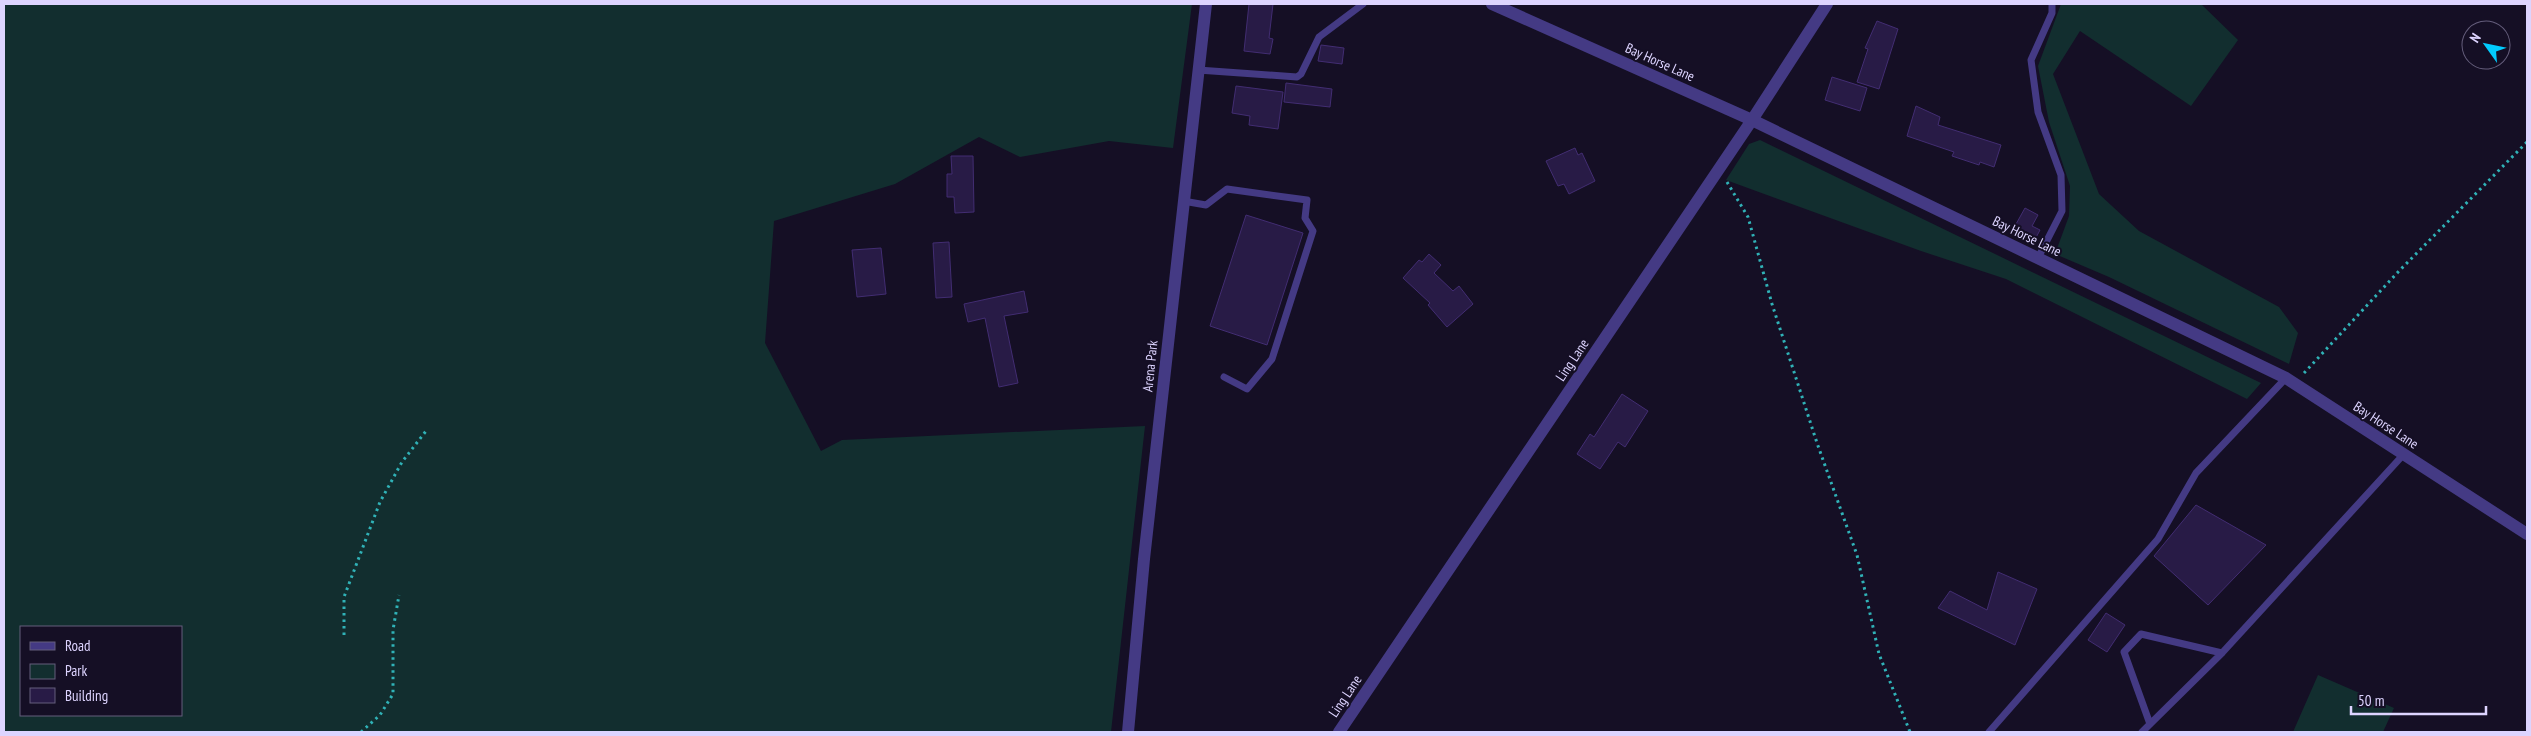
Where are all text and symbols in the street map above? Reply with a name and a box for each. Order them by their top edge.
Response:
north arrow [2461,20,2511,70]
text: N [2465,30,2485,46]
street label: Bay Horse Lane [1623,39,1698,85]
street label: Bay Horse Lane [1990,212,2064,260]
street label: Ling Lane [1551,335,1593,385]
street label: Arena Park [1138,339,1162,393]
street label: Bay Horse Lane [2350,397,2422,453]
legend [20,626,182,716]
text: Road [65,636,91,655]
text: Park [65,661,87,680]
street label: Ling Lane [1324,671,1366,721]
scale bar [2351,684,2486,716]
text: Building [65,686,108,705]
text: 50 m [2358,691,2384,710]

